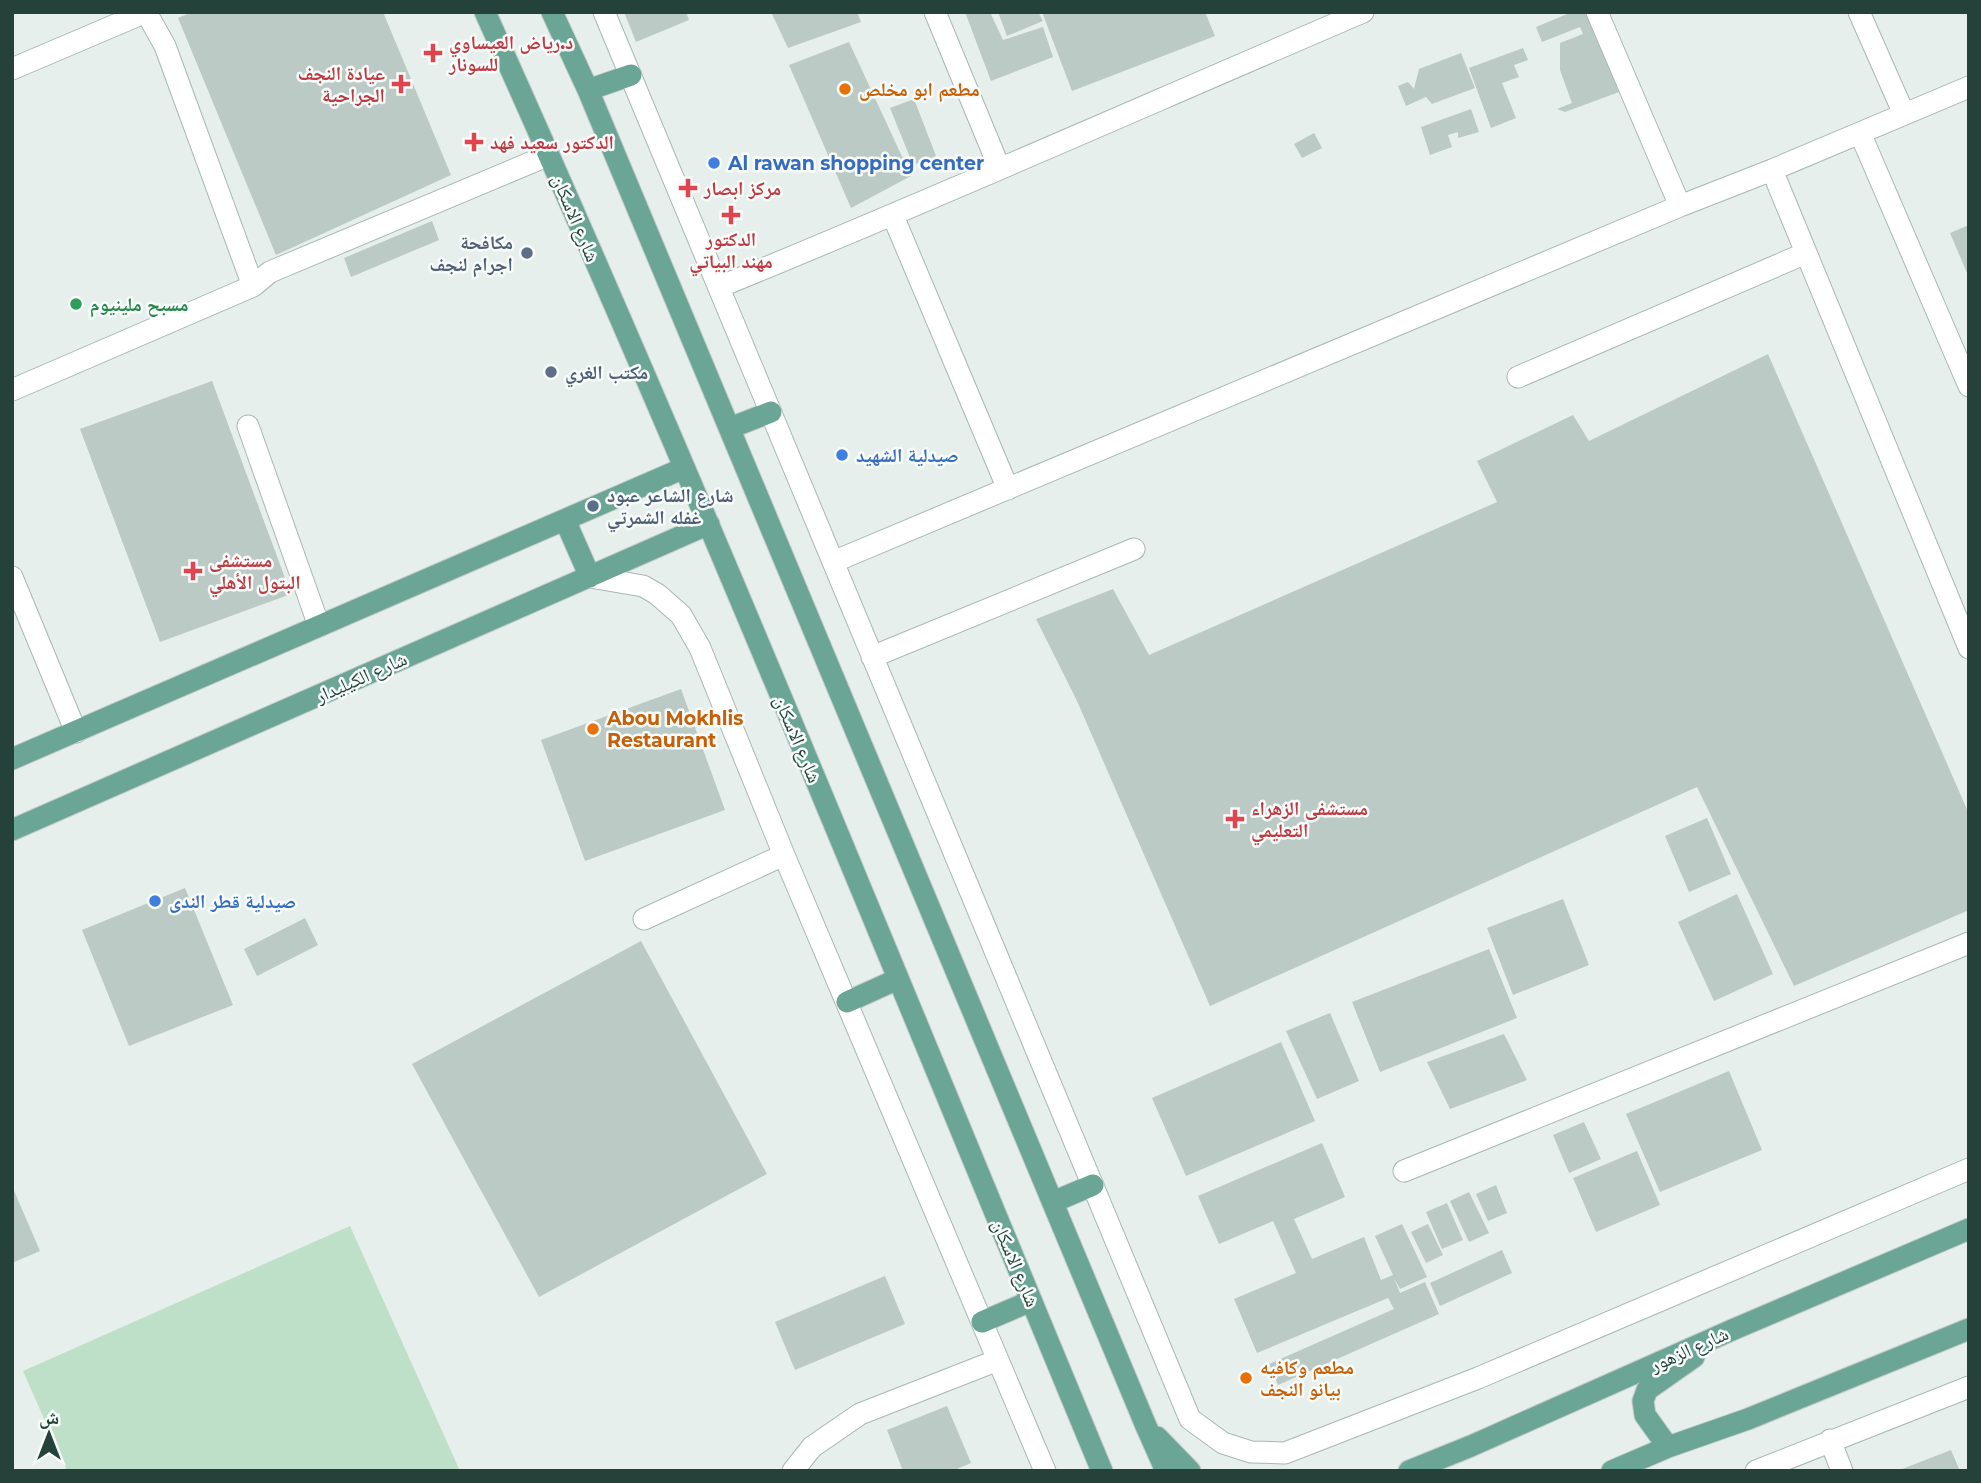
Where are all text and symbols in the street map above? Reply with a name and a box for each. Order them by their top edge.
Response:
place label: د.رياض العيساوي للسونار [448,31,573,76]
marker: د.رياض العيساوي للسونار [423,43,443,63]
place label: عيادة النجف الجراحية [298,62,385,107]
marker: عيادة النجف الجراحية [391,74,411,94]
place label: مطعم ابو مخلص [859,78,980,102]
marker: مطعم ابو مخلص [837,81,853,97]
place label: الدكتور سعيد فهد [490,131,614,154]
marker: الدكتور سعيد فهد [464,132,484,152]
place label: Al rawan shopping center [727,152,984,175]
marker: Al rawan shopping center [706,155,722,171]
street label: شارع الاسكان [547,171,604,265]
place label: مركز ابصار [703,177,781,200]
marker: مركز ابصار [678,178,698,198]
marker: الدكتور مهند البياتي [721,205,741,225]
place label: الدكتور مهند البياتي [689,228,773,277]
place label: مکافحة اجرام لنجف [429,231,513,278]
marker: مکافحة اجرام لنجف [519,245,535,261]
place label: مسبح ملينيوم [90,293,189,318]
marker: مسبح ملينيوم [68,296,84,312]
place label: مكتب الغري [565,361,648,388]
marker: مكتب الغري [543,364,559,380]
place label: صيدلية الشهيد [856,444,959,467]
marker: صيدلية الشهيد [834,447,850,463]
place label: شارع الشاعر عبود غفله الشمرتي [607,484,734,533]
marker: شارع الشاعر عبود غفله الشمرتي [585,498,601,514]
place label: مستشفى البتول الأهلي [209,549,301,598]
marker: مستشفى البتول الأهلي [183,561,203,581]
street label: شارع الكيليدار [311,647,410,708]
street label: شارع الاسكان [769,692,826,786]
place label: Abou Mokhlis Restaurant [606,707,743,752]
marker: Abou Mokhlis Restaurant [585,721,601,737]
place label: مستشفى الزهراء التعليمي [1251,797,1368,846]
marker: مستشفى الزهراء التعليمي [1225,809,1245,829]
place label: صيدلية قطر الندى [169,890,296,913]
marker: صيدلية قطر الندى [147,893,163,909]
street label: شارع الاسكان [987,1216,1044,1310]
street label: شارع الزهور [1646,1322,1732,1377]
place label: مطعم وكافيه بيانو النجف [1260,1356,1354,1401]
marker: مطعم وكافيه بيانو النجف [1238,1370,1254,1386]
north arrow [14,1399,84,1469]
text: ش [39,1406,59,1429]

